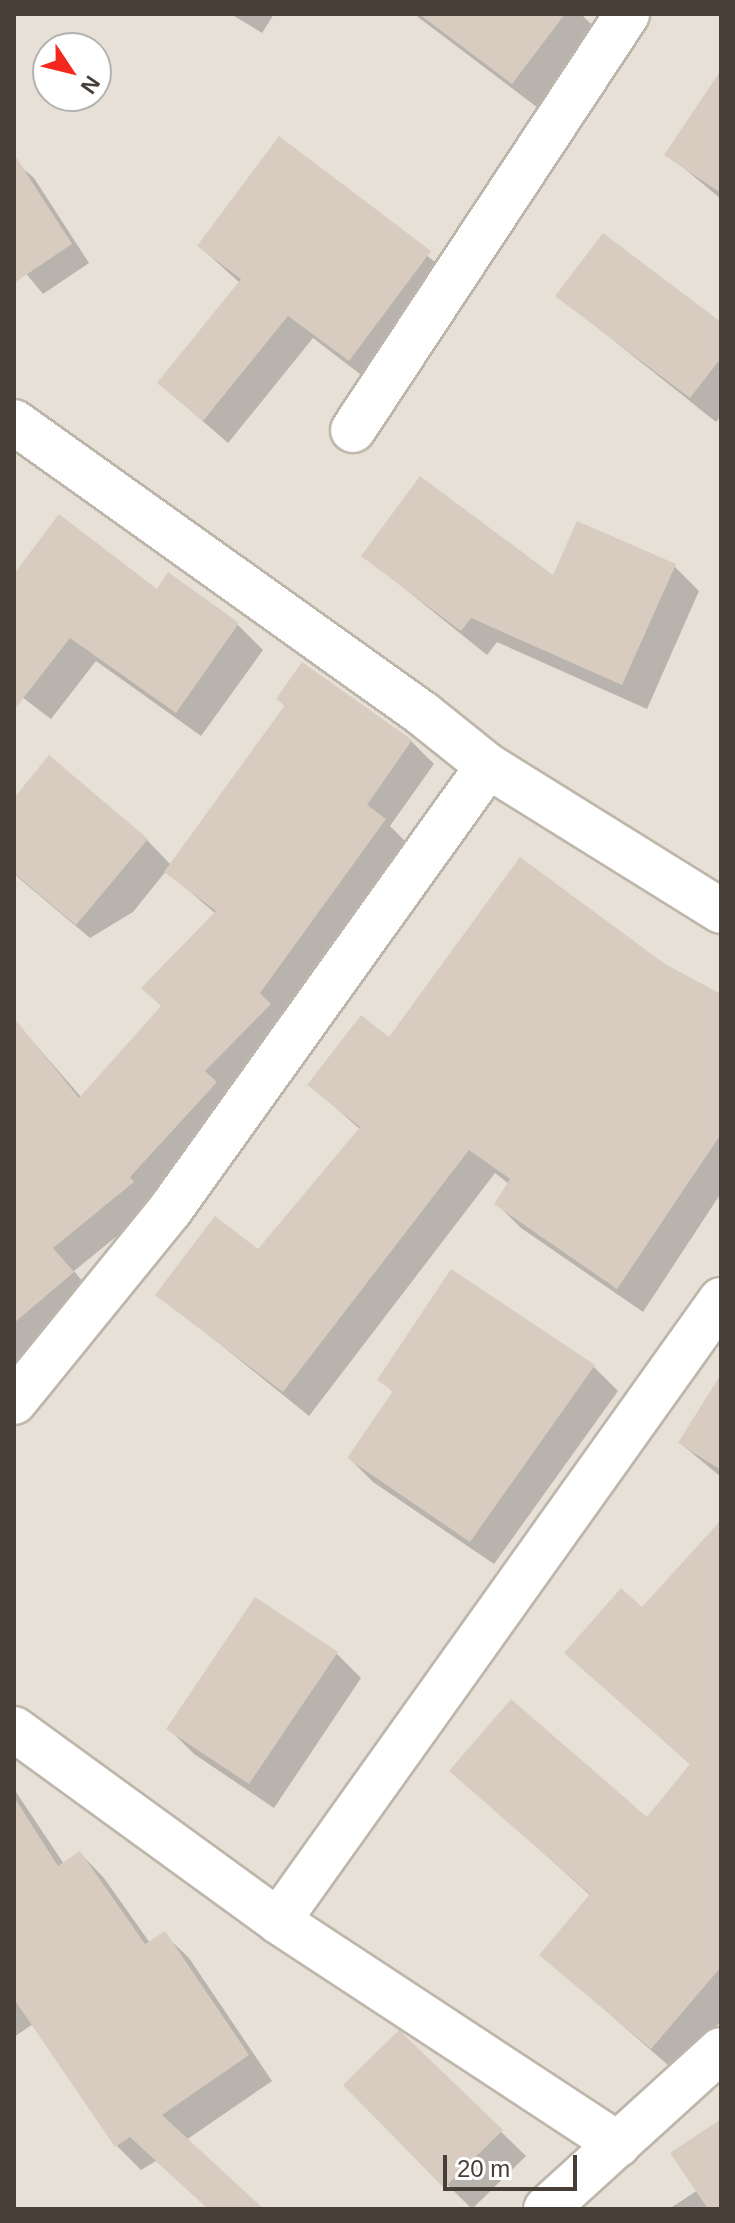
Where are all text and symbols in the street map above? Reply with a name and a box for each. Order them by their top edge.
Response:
north arrow [32,32,112,112]
text: N [76,71,105,99]
scale bar [447,2139,581,2189]
text: 20 m [457,2155,510,2182]

